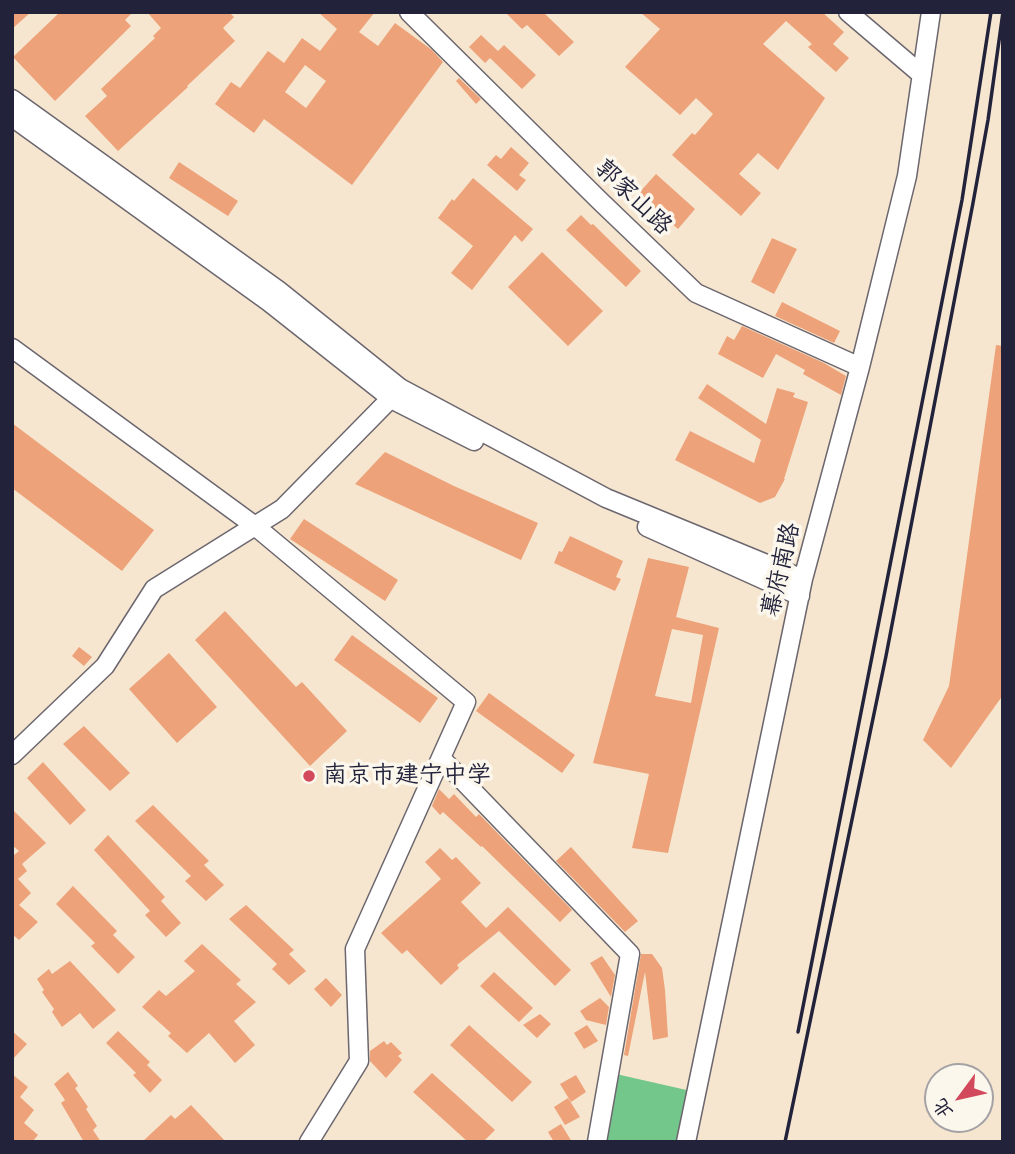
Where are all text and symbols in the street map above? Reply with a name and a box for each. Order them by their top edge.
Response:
street label: 郭家山路 [588,154,678,242]
street label: 幕府南路 [757,520,807,620]
place label: 南京市建宁中学 [323,762,491,790]
marker: 南京市建宁中学 [301,768,317,784]
north arrow [924,1063,994,1133]
text: 北 [928,1094,958,1123]

